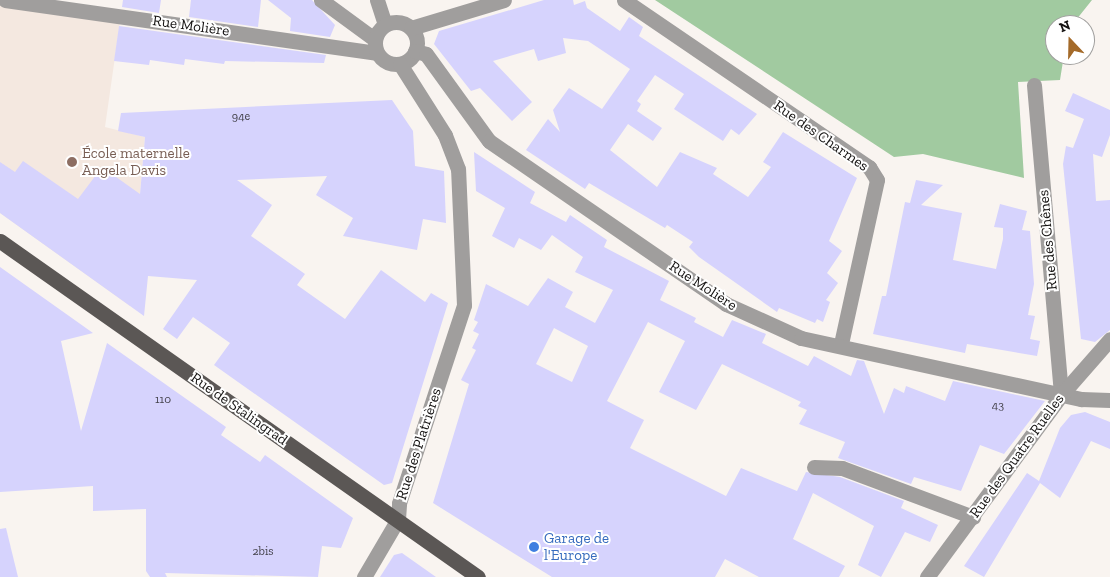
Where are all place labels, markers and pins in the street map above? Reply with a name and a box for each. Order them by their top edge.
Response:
place label: École maternelle Angela Davis [82,144,190,179]
marker: École maternelle Angela Davis [66,156,78,168]
place label: Garage de l'Europe [544,529,609,564]
marker: Garage de l'Europe [528,541,540,553]

